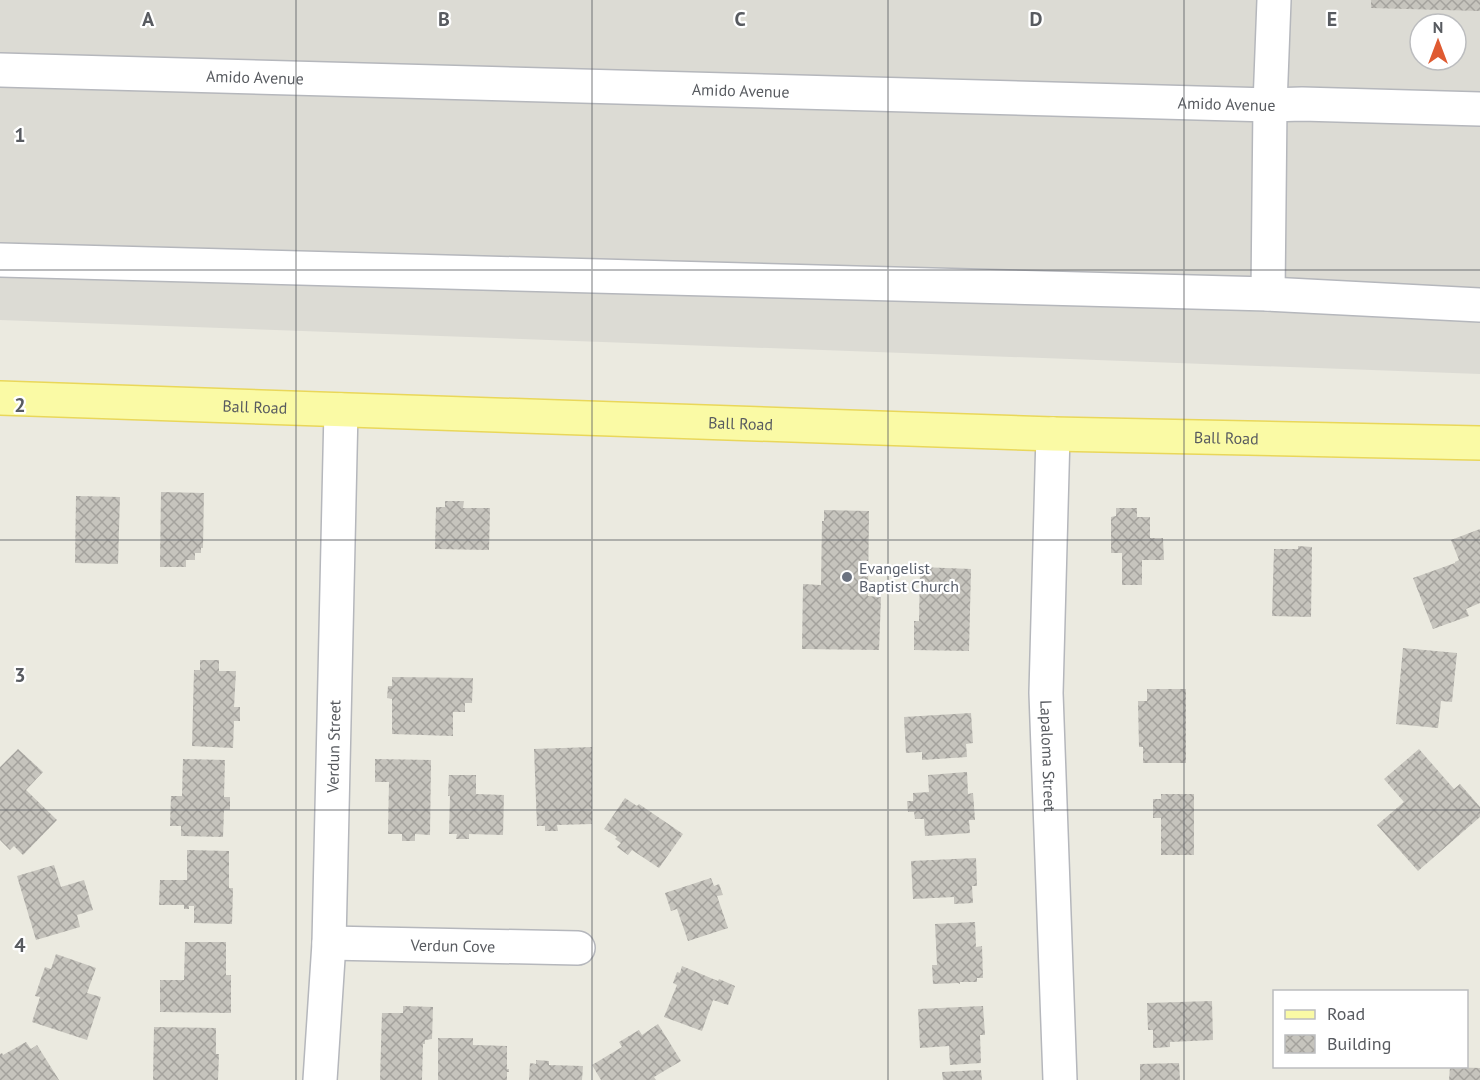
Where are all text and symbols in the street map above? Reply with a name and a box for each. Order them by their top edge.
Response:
text: A [142,6,155,32]
text: B [438,6,450,32]
text: C [734,6,746,32]
text: D [1030,6,1043,32]
text: E [1327,6,1337,32]
north arrow [1408,12,1468,72]
text: N [1433,17,1443,37]
street label: Amido Avenue [206,66,304,88]
street label: Amido Avenue [692,79,790,102]
street label: Amido Avenue [1177,92,1276,115]
text: 1 [14,122,26,148]
text: 2 [14,392,26,418]
street label: Ball Road [222,396,288,418]
street label: Ball Road [708,412,773,434]
street label: Ball Road [1194,427,1259,448]
place label: Evangelist Baptist Church [859,558,959,596]
marker: Evangelist Baptist Church [840,570,854,584]
text: 3 [14,662,26,688]
street label: Verdun Street [322,699,344,794]
street label: Lapaloma Street [1036,700,1060,813]
text: 4 [14,932,26,958]
street label: Verdun Cove [409,935,496,956]
legend [1273,990,1468,1068]
text: Road [1327,1002,1365,1025]
text: Building [1327,1032,1391,1055]

